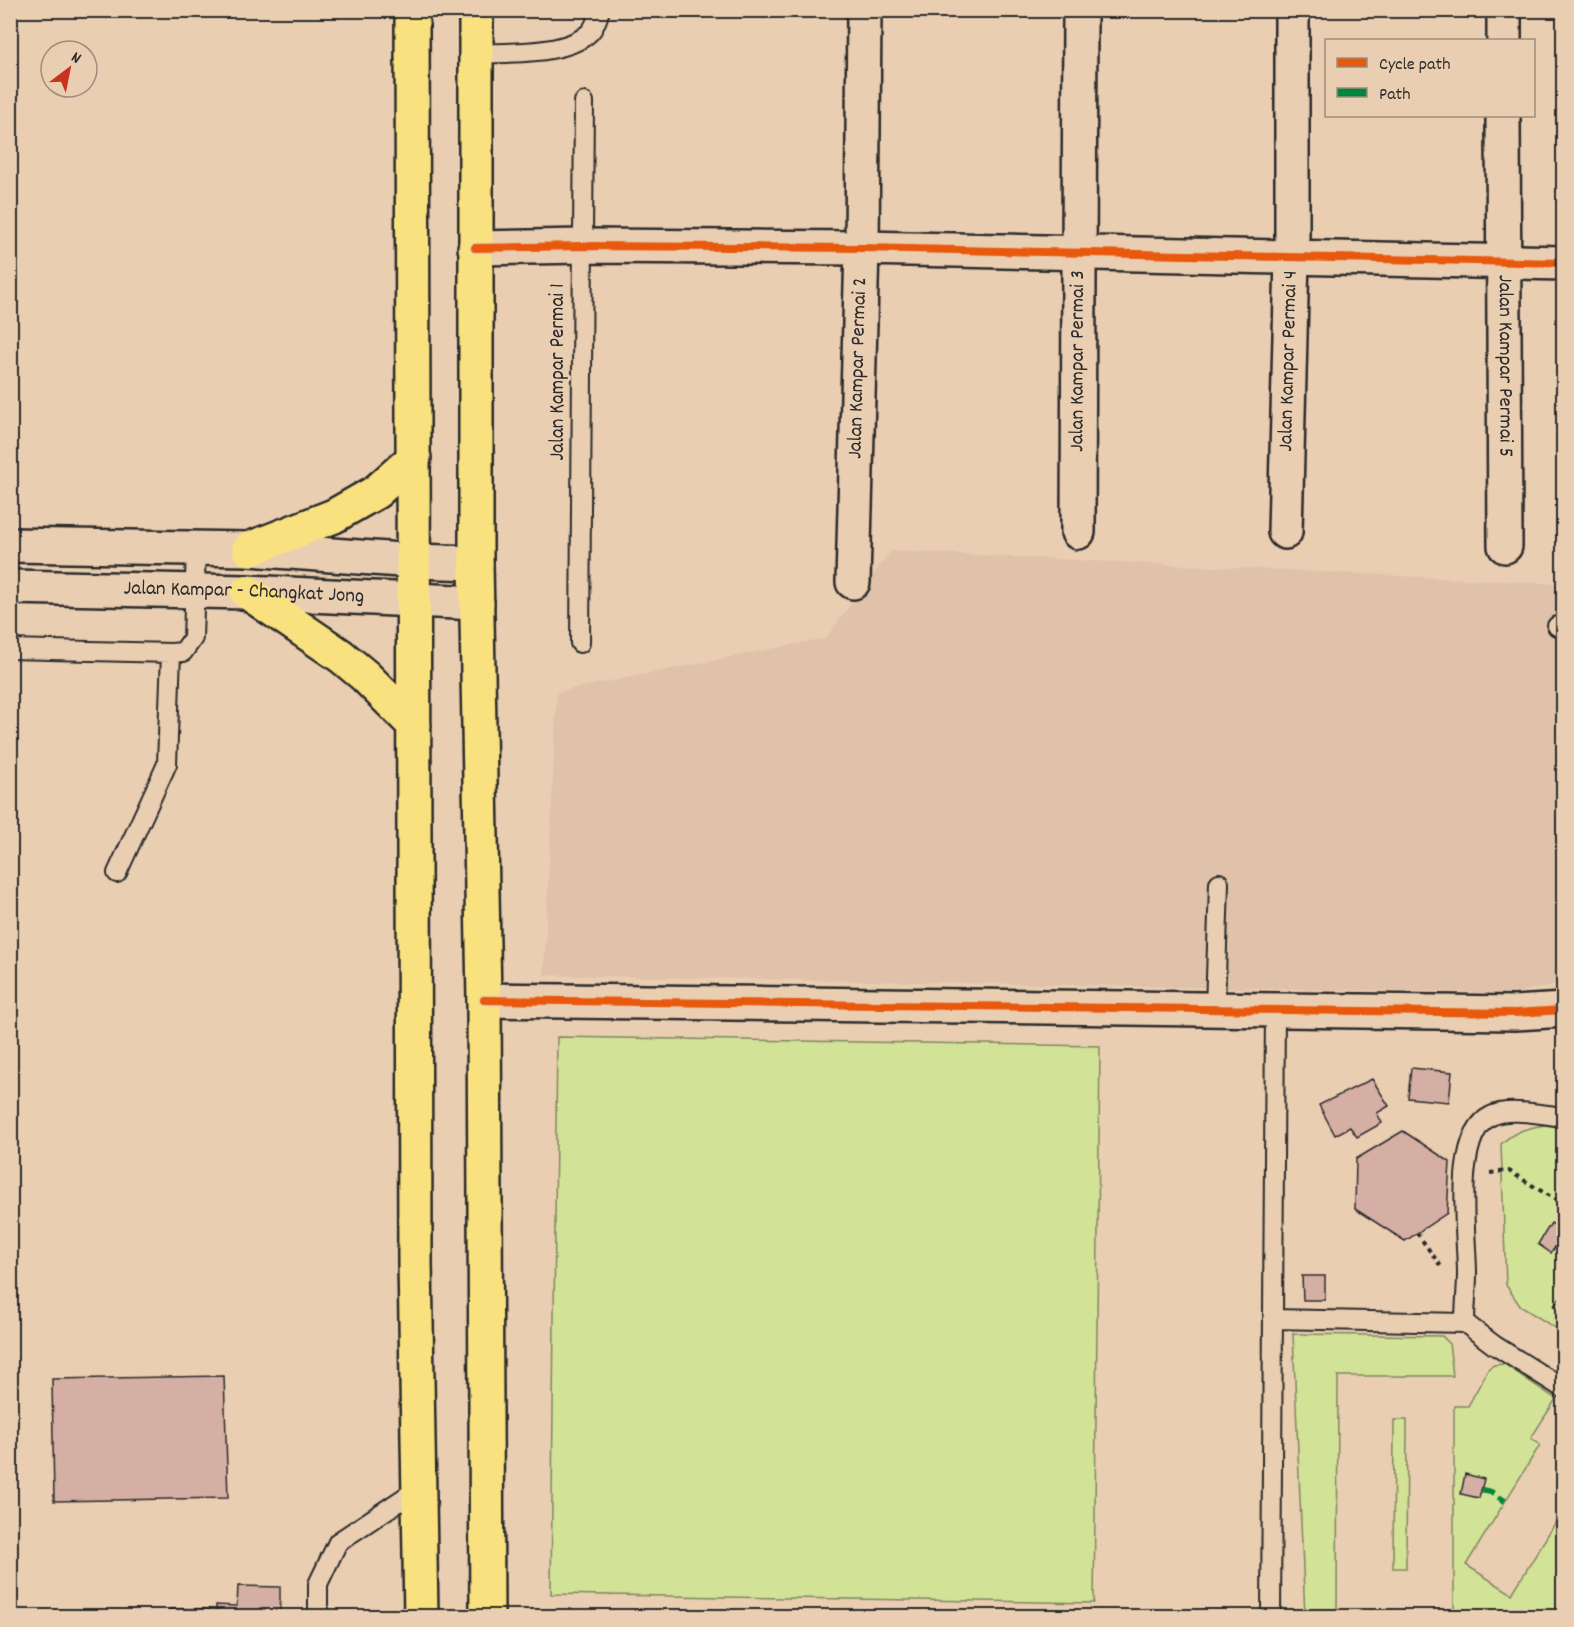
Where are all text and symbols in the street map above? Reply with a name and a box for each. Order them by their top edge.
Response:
north arrow [39,39,99,99]
legend [1325,39,1535,117]
text: N [66,47,85,70]
text: Cycle path [1379,53,1450,78]
text: Path [1379,83,1411,108]
street label: Jalan Kampar Permai 3 [1063,270,1094,452]
street label: Jalan Kampar Permai 4 [1272,270,1307,452]
street label: Jalan Kampar Permai 5 [1489,275,1520,457]
street label: Jalan Kampar Permai 2 [841,277,876,459]
street label: Jalan Kampar Permai 1 [544,283,574,461]
street label: Jalan Kampar - Changkat Jong [123,574,365,613]

